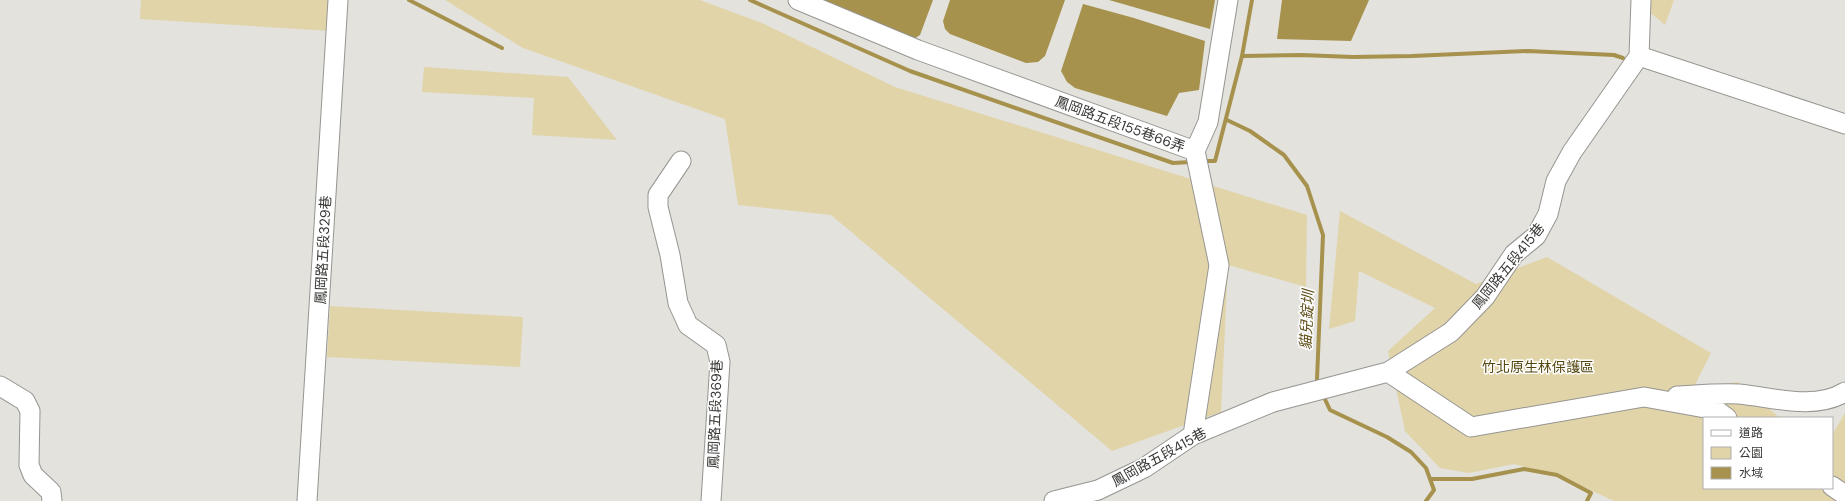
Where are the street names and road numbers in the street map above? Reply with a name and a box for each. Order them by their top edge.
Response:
street label: 鳳岡路五段155巷66弄 [1053,92,1187,156]
street label: 鳳岡路五段329巷 [311,195,335,305]
street label: 鳳岡路五段415巷 [1468,219,1548,313]
street label: 鳳岡路五段369巷 [704,359,726,469]
street label: 鳳岡路五段415巷 [1109,424,1209,490]

